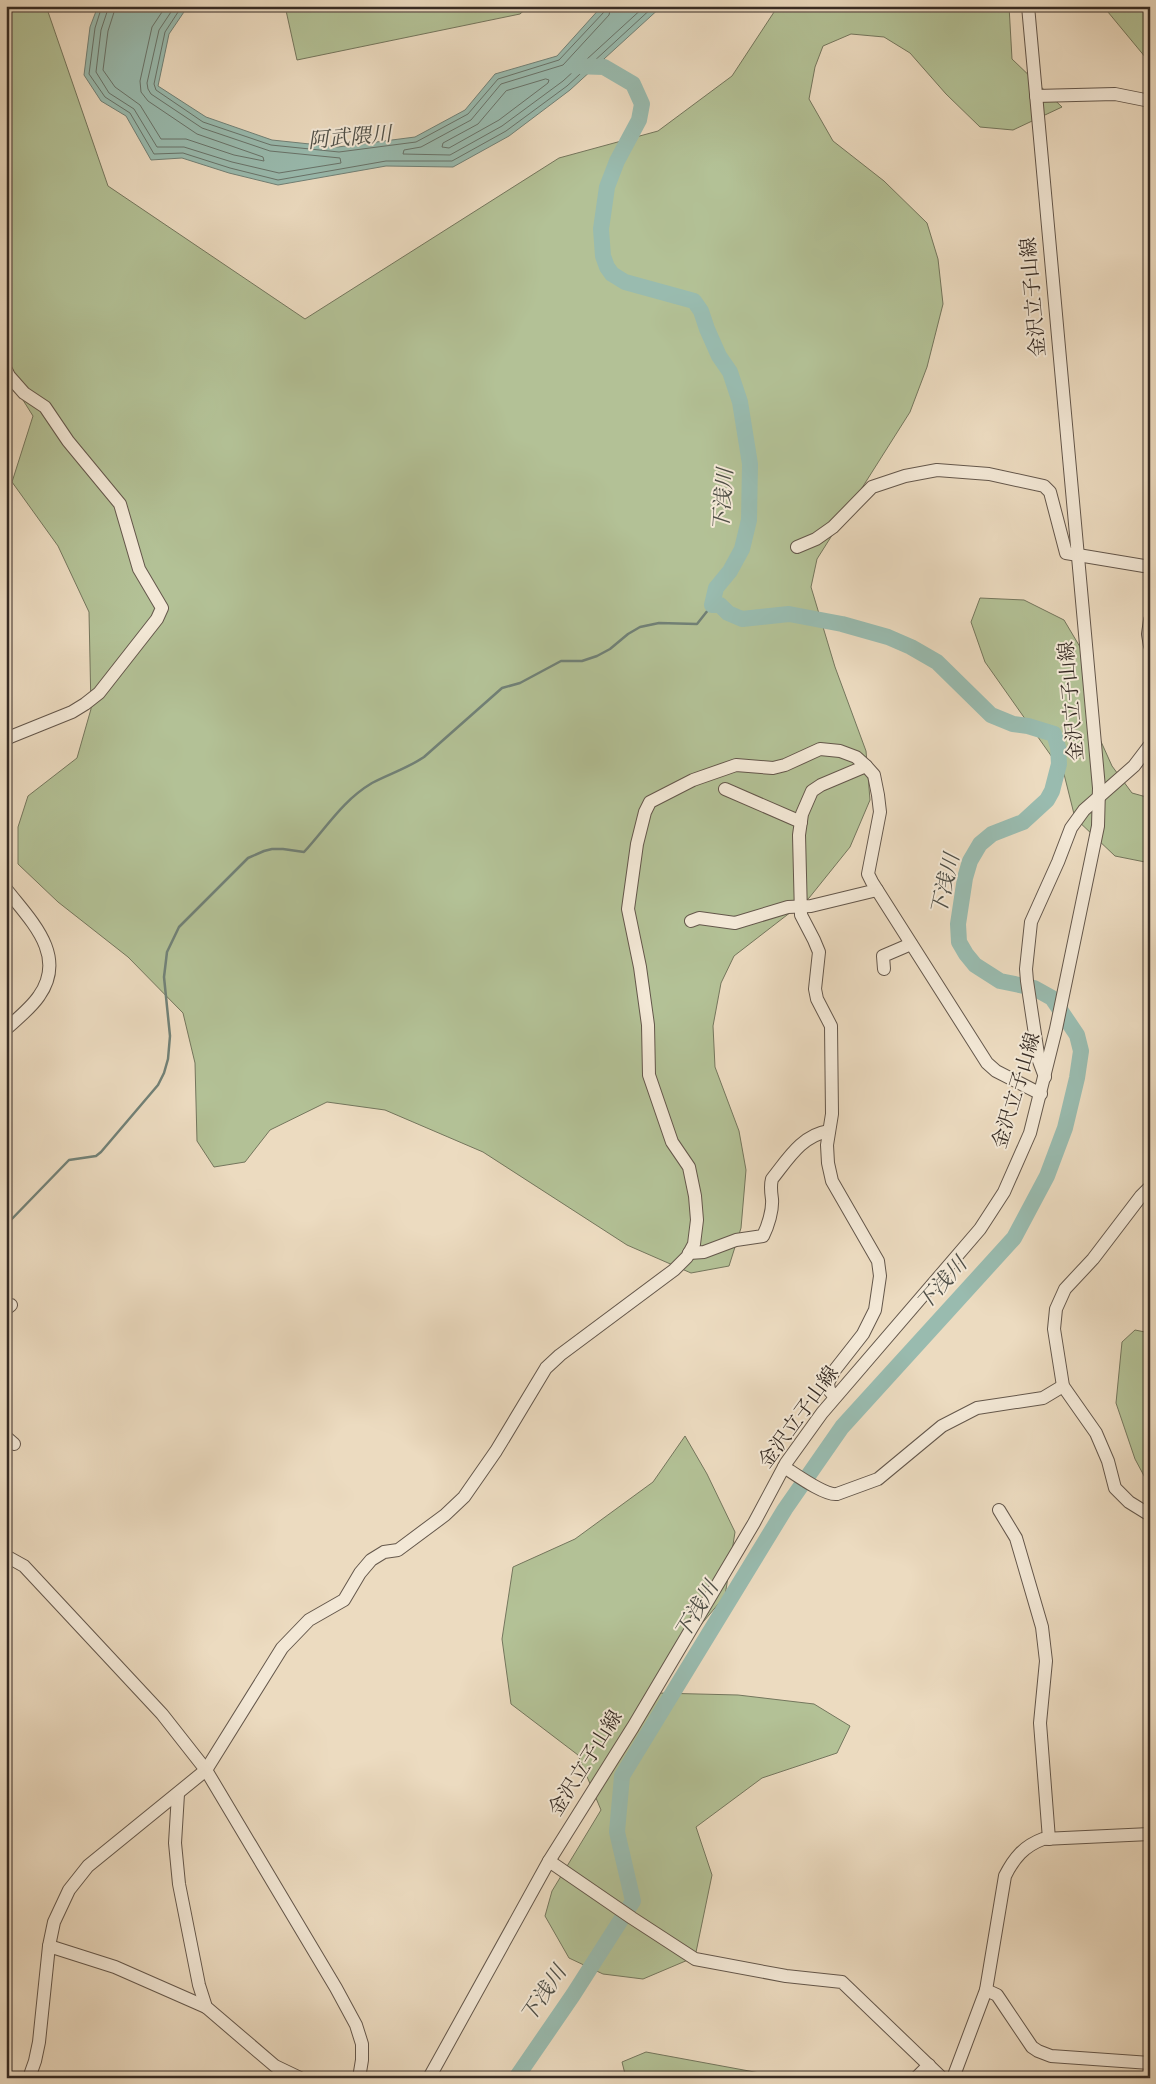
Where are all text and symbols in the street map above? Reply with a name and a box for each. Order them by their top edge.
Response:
water label: 阿武隈川 [307,120,395,158]
street label: 金沢立子山線 [1015,236,1055,358]
water label: 下浅川 [708,466,742,532]
street label: 金沢立子山線 [1053,640,1093,762]
water label: 下浅川 [925,849,969,919]
street label: 金沢立子山線 [987,1029,1049,1153]
water label: 下浅川 [911,1250,977,1318]
street label: 金沢立子山線 [753,1361,847,1475]
water label: 下浅川 [669,1575,728,1646]
street label: 金沢立子山線 [543,1705,631,1823]
water label: 下浅川 [515,1959,576,2030]

